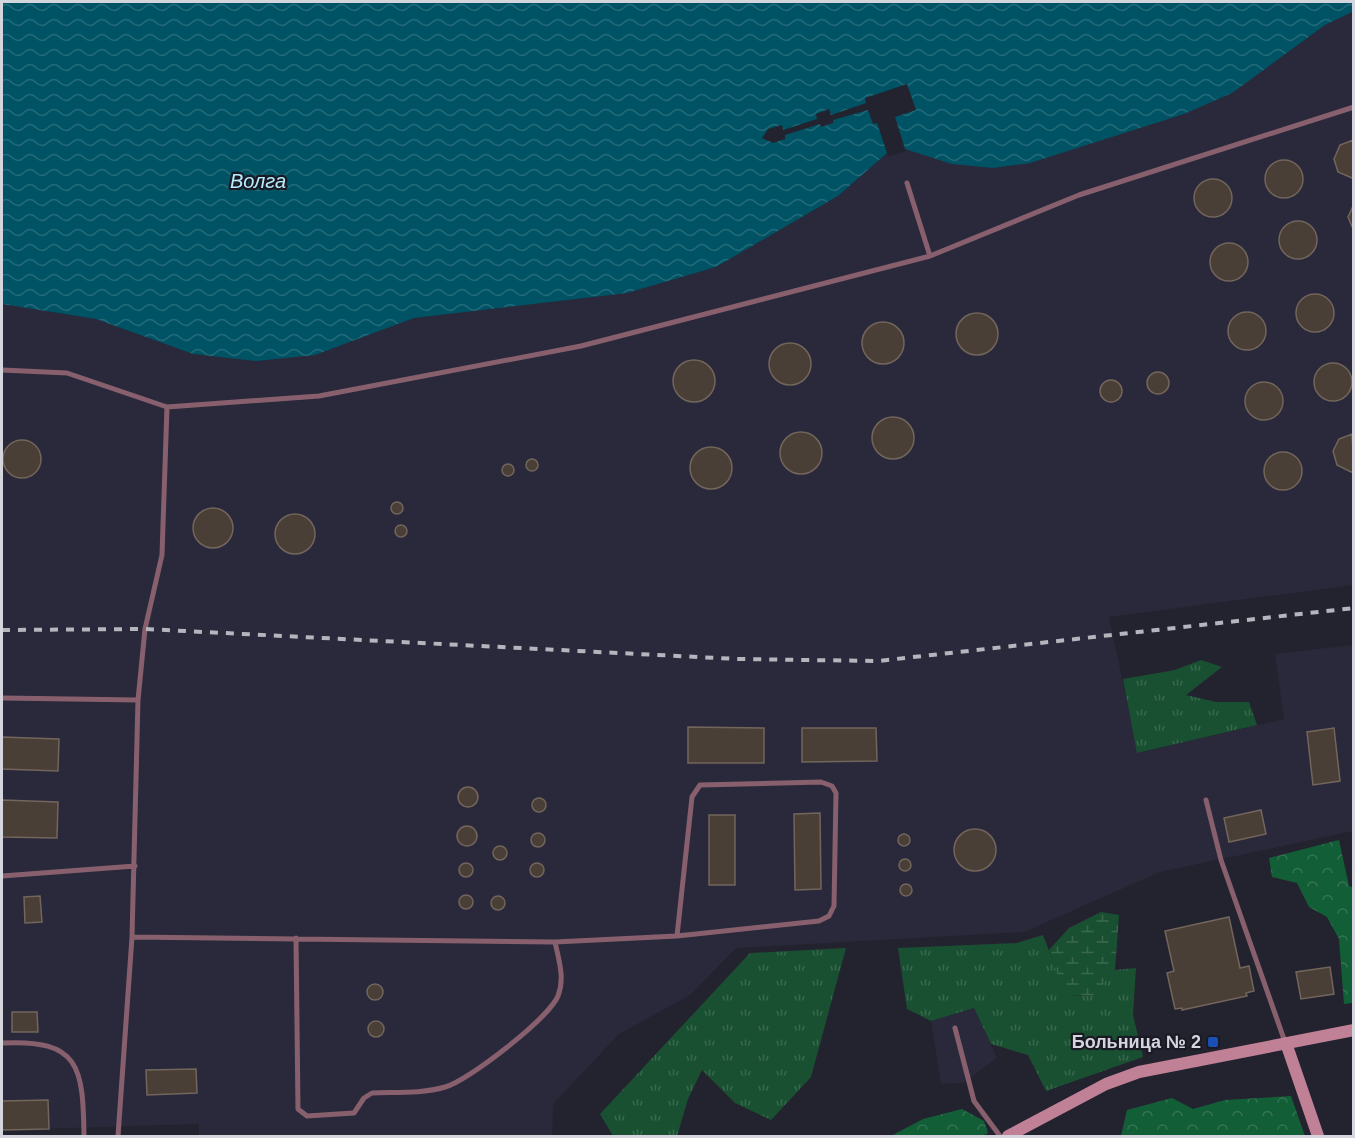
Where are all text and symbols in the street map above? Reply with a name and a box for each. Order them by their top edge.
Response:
water label: Волга [230,170,286,192]
place label: Больница № 2 [1072,1032,1201,1052]
marker: Больница № 2 [1206,1035,1220,1049]

